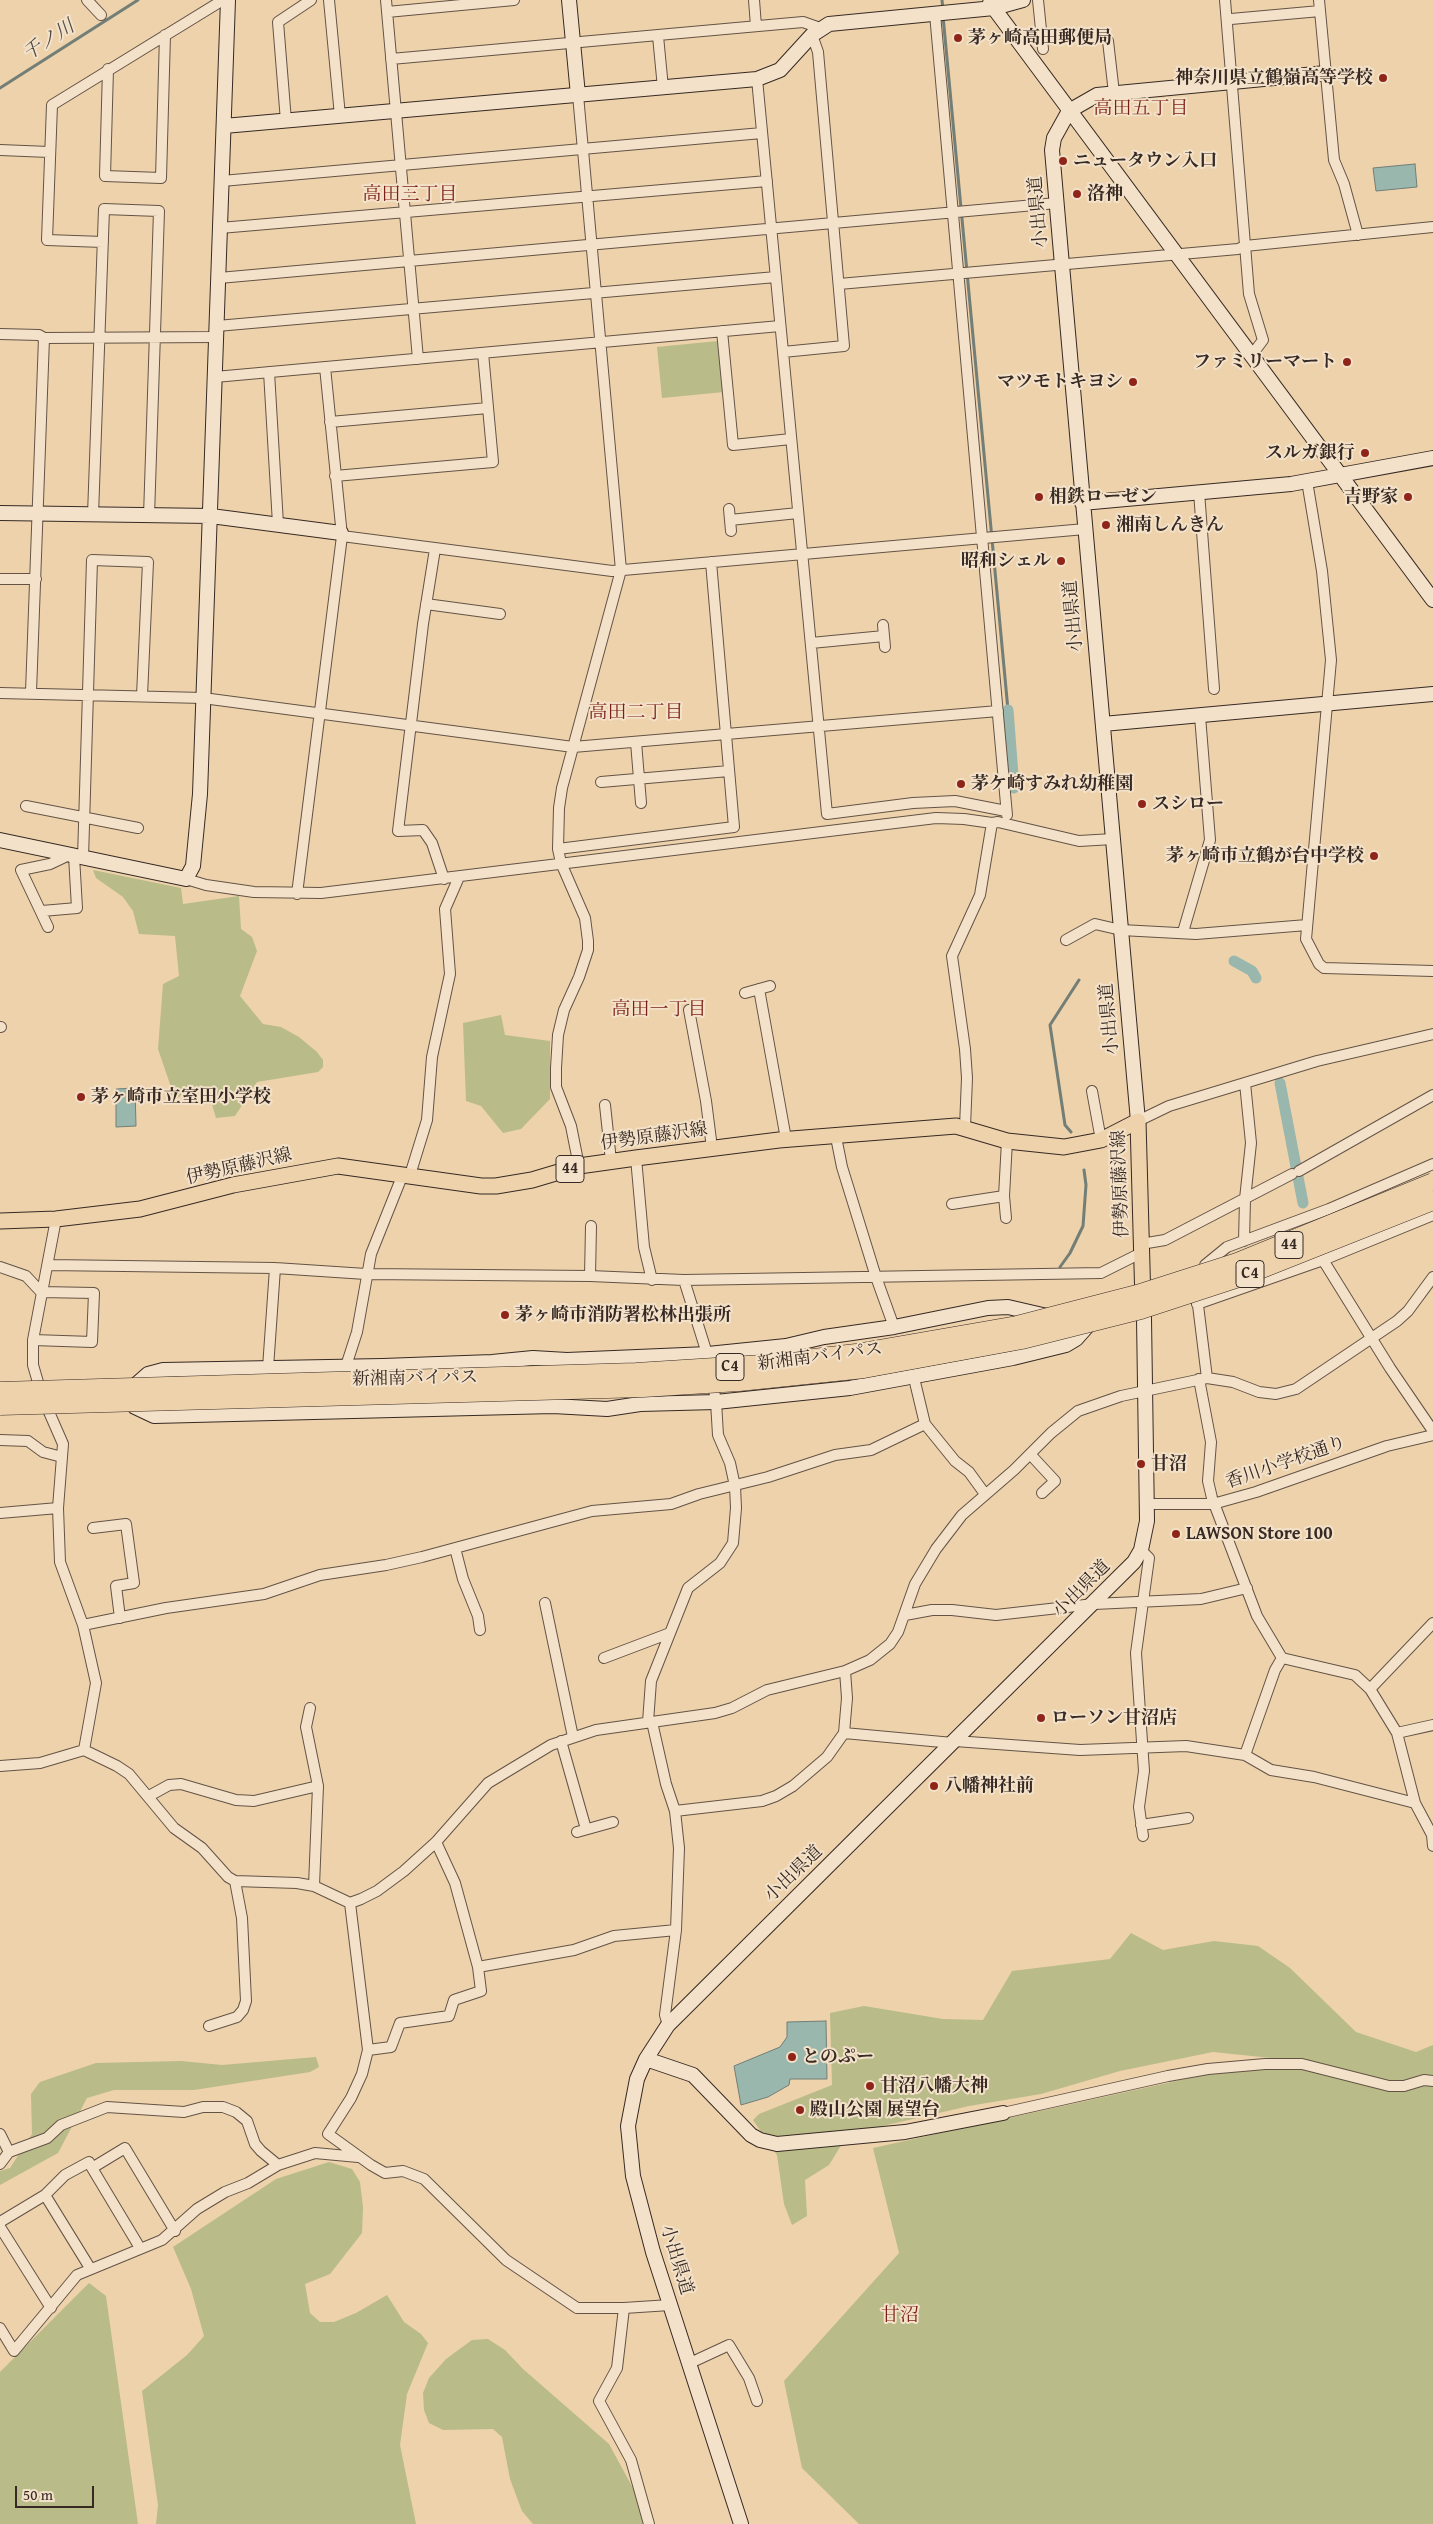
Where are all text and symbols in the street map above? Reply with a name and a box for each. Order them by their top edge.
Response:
water label: 千ノ川 [19,16,79,66]
place label: 茅ヶ崎高田郵便局 [968,27,1112,49]
marker: 茅ヶ崎高田郵便局 [952,32,964,44]
place label: 神奈川県立鶴嶺高等学校 [1175,67,1373,89]
marker: 神奈川県立鶴嶺高等学校 [1377,72,1389,84]
district label: 高田五丁目 [1094,98,1188,120]
place label: ニュータウン入口 [1073,150,1217,172]
marker: ニュータウン入口 [1057,155,1069,167]
street label: 小出県道 [1025,175,1053,249]
place label: 洛神 [1087,183,1123,205]
district label: 高田三丁目 [363,184,457,206]
marker: 洛神 [1071,188,1083,200]
place label: ファミリーマート [1193,351,1337,373]
marker: ファミリーマート [1341,356,1353,368]
place label: マツモトキヨシ [997,371,1123,393]
marker: マツモトキヨシ [1127,376,1139,388]
place label: スルガ銀行 [1265,442,1355,464]
marker: スルガ銀行 [1359,447,1371,459]
place label: 相鉄ローゼン [1049,486,1157,508]
place label: 吉野家 [1344,486,1398,508]
marker: 相鉄ローゼン [1033,491,1045,503]
marker: 吉野家 [1402,491,1414,503]
place label: 湘南しんきん [1116,514,1224,536]
marker: 湘南しんきん [1100,519,1112,531]
place label: 昭和シェル [961,550,1051,572]
marker: 昭和シェル [1055,555,1067,567]
street label: 小出県道 [1060,579,1088,653]
district label: 高田二丁目 [589,702,683,724]
place label: 茅ケ崎すみれ幼稚園 [971,773,1133,795]
marker: 茅ケ崎すみれ幼稚園 [955,778,967,790]
place label: スシロー [1152,793,1224,815]
marker: スシロー [1136,798,1148,810]
place label: 茅ヶ崎市立鶴が台中学校 [1166,845,1364,867]
marker: 茅ヶ崎市立鶴が台中学校 [1368,850,1380,862]
street label: 小出県道 [1096,982,1124,1056]
district label: 高田一丁目 [612,999,706,1021]
place label: 茅ヶ崎市立室田小学校 [91,1086,271,1108]
marker: 茅ヶ崎市立室田小学校 [75,1091,87,1103]
street label: 伊勢原藤沢線 [599,1119,709,1155]
street label: 伊勢原藤沢線 [1108,1130,1134,1238]
street label: 伊勢原藤沢線 [184,1144,294,1190]
road number: 44 [556,1156,584,1182]
road number: 44 [1275,1232,1303,1258]
road number: C4 [1236,1260,1264,1288]
place label: 茅ヶ崎市消防署松林出張所 [515,1304,731,1326]
marker: 茅ヶ崎市消防署松林出張所 [499,1309,511,1321]
street label: 新湘南バイパス [756,1339,884,1375]
road number: C4 [716,1354,744,1380]
street label: 新湘南バイパス [352,1367,478,1391]
street label: 香川小学校通り [1223,1432,1349,1494]
place label: 甘沼 [1151,1453,1187,1475]
marker: 甘沼 [1135,1458,1147,1470]
place label: LAWSON Store 100 [1186,1523,1332,1545]
marker: LAWSON Store 100 [1170,1528,1182,1540]
street label: 小出県道 [1049,1556,1115,1622]
place label: ローソン甘沼店 [1051,1707,1177,1729]
marker: ローソン甘沼店 [1035,1712,1047,1724]
place label: 八幡神社前 [944,1775,1034,1797]
marker: 八幡神社前 [928,1780,940,1792]
street label: 小出県道 [761,1841,827,1907]
place label: とのぷー [802,2046,874,2068]
marker: とのぷー [786,2051,798,2063]
place label: 甘沼八幡大神 [880,2075,988,2097]
marker: 甘沼八幡大神 [864,2080,876,2092]
place label: 殿山公園 展望台 [810,2099,940,2121]
marker: 殿山公園 展望台 [794,2104,806,2116]
street label: 小出県道 [655,2222,697,2298]
district label: 甘沼 [881,2305,919,2327]
scale bar [18,2476,96,2508]
text: 50 m [23,2484,53,2505]

